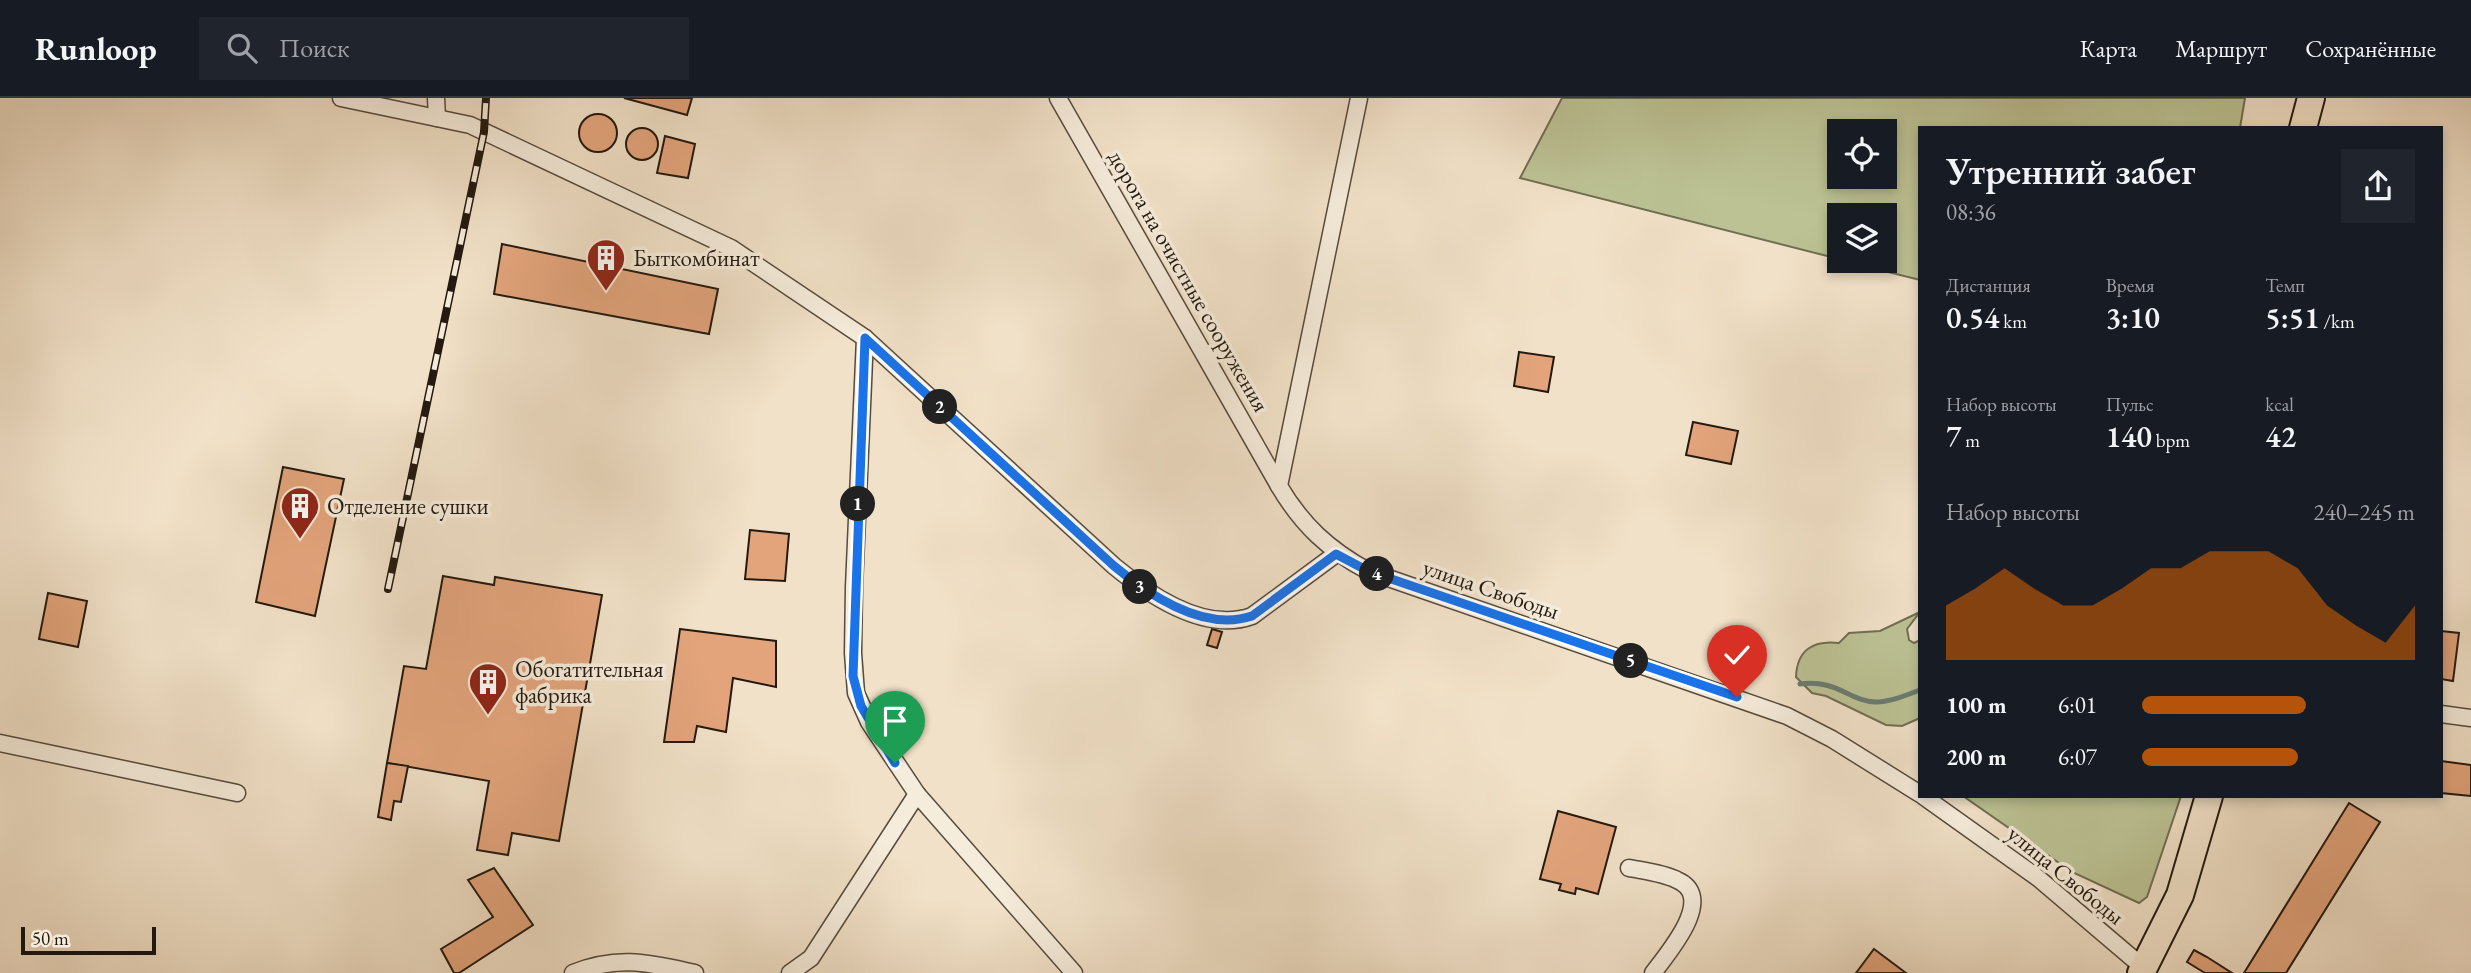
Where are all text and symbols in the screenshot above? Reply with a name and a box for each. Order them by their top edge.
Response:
search box [199,17,689,80]
text: Runloop [35,27,157,70]
icon: search [223,29,261,67]
text: Поиск [279,31,349,65]
text: Карта [2080,33,2137,64]
text: Маршрут [2175,33,2267,64]
text: Сохранённые [2305,33,2436,64]
map controls [1827,119,1897,273]
button: locate [1827,119,1897,189]
street label: дорога на очистные сооружения [1102,145,1276,417]
text: Утренний забег [1946,146,2196,195]
button: share [2341,149,2415,223]
text: 08:36 [1946,197,1996,227]
button: layers [1827,203,1897,273]
building icon: Быткомбинат [585,237,627,292]
place label: Быткомбинат [633,243,760,273]
text: Дистанция [1946,273,2031,298]
text: Время [2106,273,2154,298]
text: Темп [2265,273,2305,298]
text: 0.54 [1946,298,1999,337]
text: 3:10 [2106,298,2160,337]
text: 5:51 [2265,298,2320,337]
text: km [1999,309,2027,334]
text: /km [2320,309,2355,334]
pin: 2 [922,390,958,424]
text: Набор высоты [1946,392,2057,417]
text: Пульс [2106,392,2154,417]
text: kcal [2265,392,2294,417]
text: 2 [934,394,945,419]
text: 7 [1946,417,1961,456]
text: 140 [2106,417,2152,456]
text: 42 [2265,417,2296,456]
text: m [1961,428,1980,453]
text: bpm [2152,428,2190,453]
building icon: Отделение сушки [279,485,321,540]
pin: 1 [840,486,876,522]
place label: Отделение сушки [327,491,489,521]
text: 1 [852,491,863,516]
text: Набор высоты [1946,497,2080,527]
text: 240–245 m [2314,497,2415,527]
street label: улица Свободы [1419,552,1563,626]
pin: 4 [1360,556,1394,592]
text: 4 [1371,561,1382,586]
pin: 3 [1122,570,1158,604]
text: 3 [1134,574,1145,599]
pin [1707,625,1767,697]
icon: check [1718,636,1756,674]
pin: 5 [1614,644,1648,678]
text: 5 [1625,648,1636,673]
place label: Обогатительная фабрика [515,654,664,710]
building icon: Обогатительная фабрика [467,661,509,716]
text: 100 m [1946,690,2007,720]
text: 6:01 [2058,690,2097,720]
pin [865,691,925,763]
icon: arrive [876,702,914,740]
text: 200 m [1946,742,2007,772]
text: 6:07 [2058,742,2097,772]
street label: улица Свободы [2001,819,2131,931]
scale bar [21,924,156,956]
text: 50 m [32,926,69,951]

